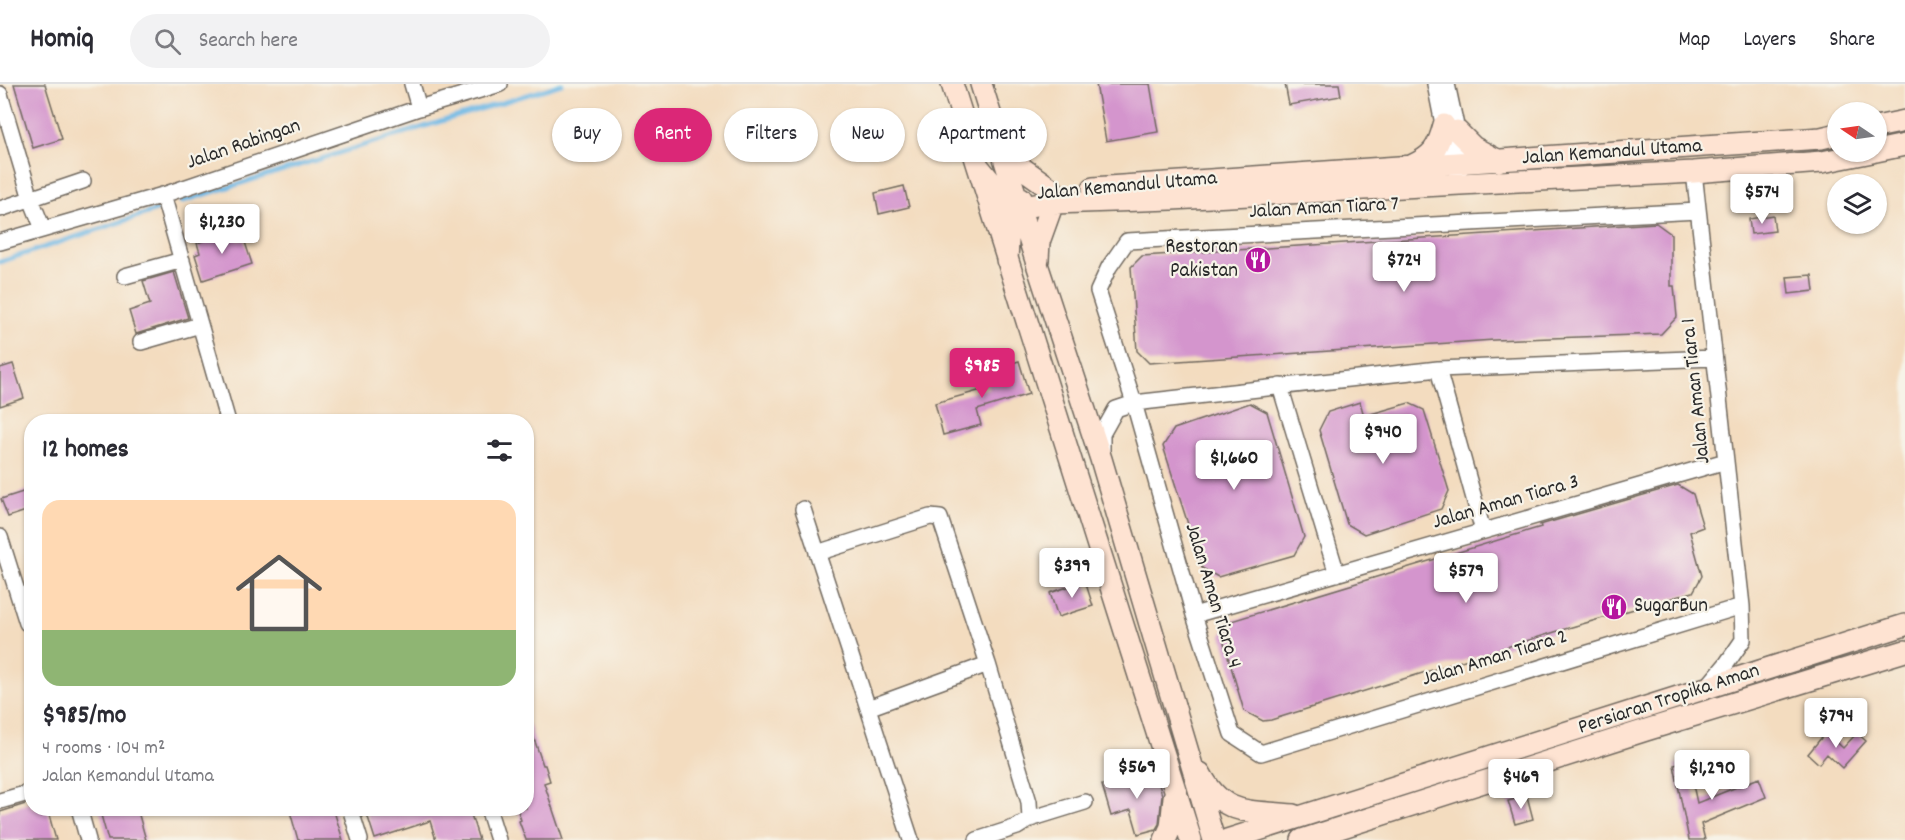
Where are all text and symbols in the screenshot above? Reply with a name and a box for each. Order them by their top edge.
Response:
search box [130,14,550,68]
text: Homiq [30,21,94,61]
icon: search [151,25,184,58]
text: Search here [199,26,298,57]
text: Map [1679,26,1710,56]
text: Layers [1743,26,1796,56]
text: Share [1829,26,1875,56]
north arrow [1827,102,1887,162]
map controls [1827,102,1887,234]
chip: Buy [552,108,622,162]
chip: Rent [634,108,712,162]
chip: Filters [724,108,818,162]
chip: New [830,108,905,162]
chip: Apartment [917,108,1047,162]
street label: Jalan Rabingan [183,112,305,178]
street label: Jalan Kemandul Utama [1521,132,1704,174]
street label: Jalan Kemandul Utama [1036,164,1219,210]
pin: $574 [1726,174,1798,225]
button: layers [1827,174,1887,234]
text: $574 [1744,179,1780,207]
street label: Jalan Aman Tiara 7 [1248,190,1400,228]
pin: $1,230 [173,204,271,255]
text: $1,230 [199,209,245,237]
place label: Restoran Pakistan [1165,233,1238,287]
pin: $724 [1368,242,1440,293]
restaurant icon: Restoran Pakistan [1243,245,1273,275]
text: $724 [1387,247,1421,275]
street label: Jalan Aman Tiara 1 [1674,317,1720,465]
pin: $985 [946,348,1018,399]
text: $985 [964,353,1000,381]
pin: $940 [1347,414,1419,465]
text: $940 [1364,419,1402,447]
text: 12 homes [42,432,129,469]
icon: filters [483,434,516,467]
pin: $1,660 [1185,440,1283,491]
text: $1,660 [1210,445,1258,473]
street label: Jalan Aman Tiara 3 [1429,468,1583,538]
street label: Jalan Aman Tiara 4 [1176,520,1248,672]
icon: home [225,539,333,647]
pin: $399 [1036,548,1108,599]
text: $399 [1053,553,1091,581]
pin: $579 [1430,553,1502,604]
text: $579 [1448,558,1484,586]
restaurant icon: SugarBun [1599,592,1629,622]
place label: SugarBun [1634,592,1708,622]
street label: Jalan Aman Tiara 2 [1418,623,1572,695]
street label: Persiaran Tropika Aman [1574,657,1764,743]
text: $985/mo [42,698,126,735]
pin: $794 [1800,698,1872,749]
text: $794 [1818,703,1854,731]
text: 4 rooms · 104 m² [42,735,165,763]
pin: $569 [1101,749,1173,800]
pin: $1,290 [1663,750,1761,801]
text: $569 [1118,754,1156,782]
text: $1,290 [1688,755,1736,783]
pin: $469 [1485,759,1557,810]
text: Jalan Kemandul Utama [42,763,214,791]
text: $469 [1502,764,1540,792]

